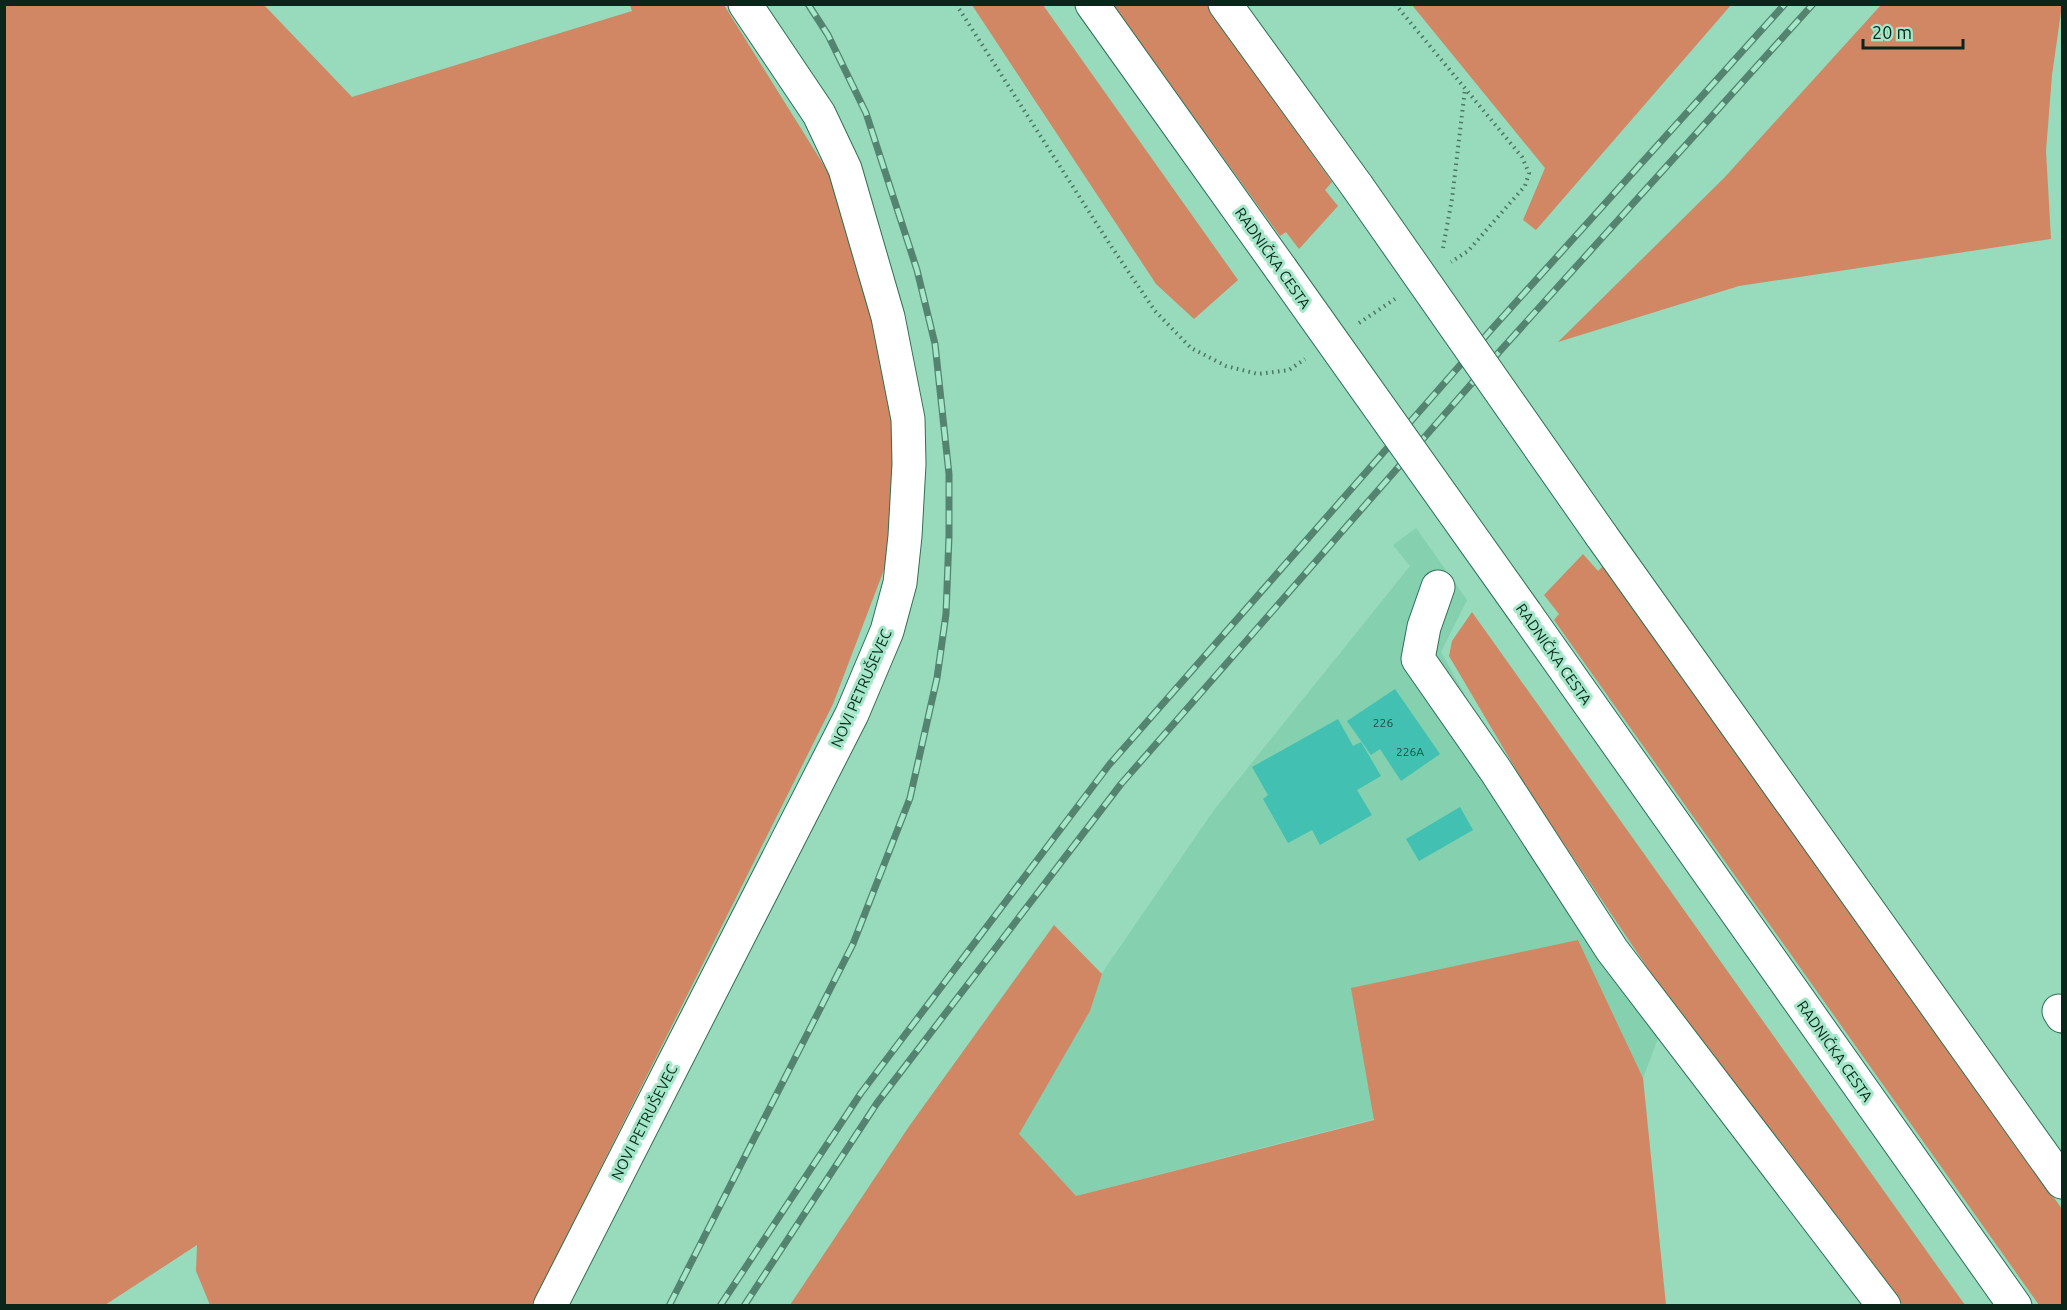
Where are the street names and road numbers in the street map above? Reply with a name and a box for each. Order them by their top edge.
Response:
street label: RADNIČKA CESTA [1232,204,1314,312]
street label: RADNIČKA CESTA [1513,600,1595,708]
street label: NOVI PETRUŠEVEC [827,626,895,750]
street label: RADNIČKA CESTA [1794,997,1876,1105]
street label: NOVI PETRUŠEVEC [607,1061,681,1183]

